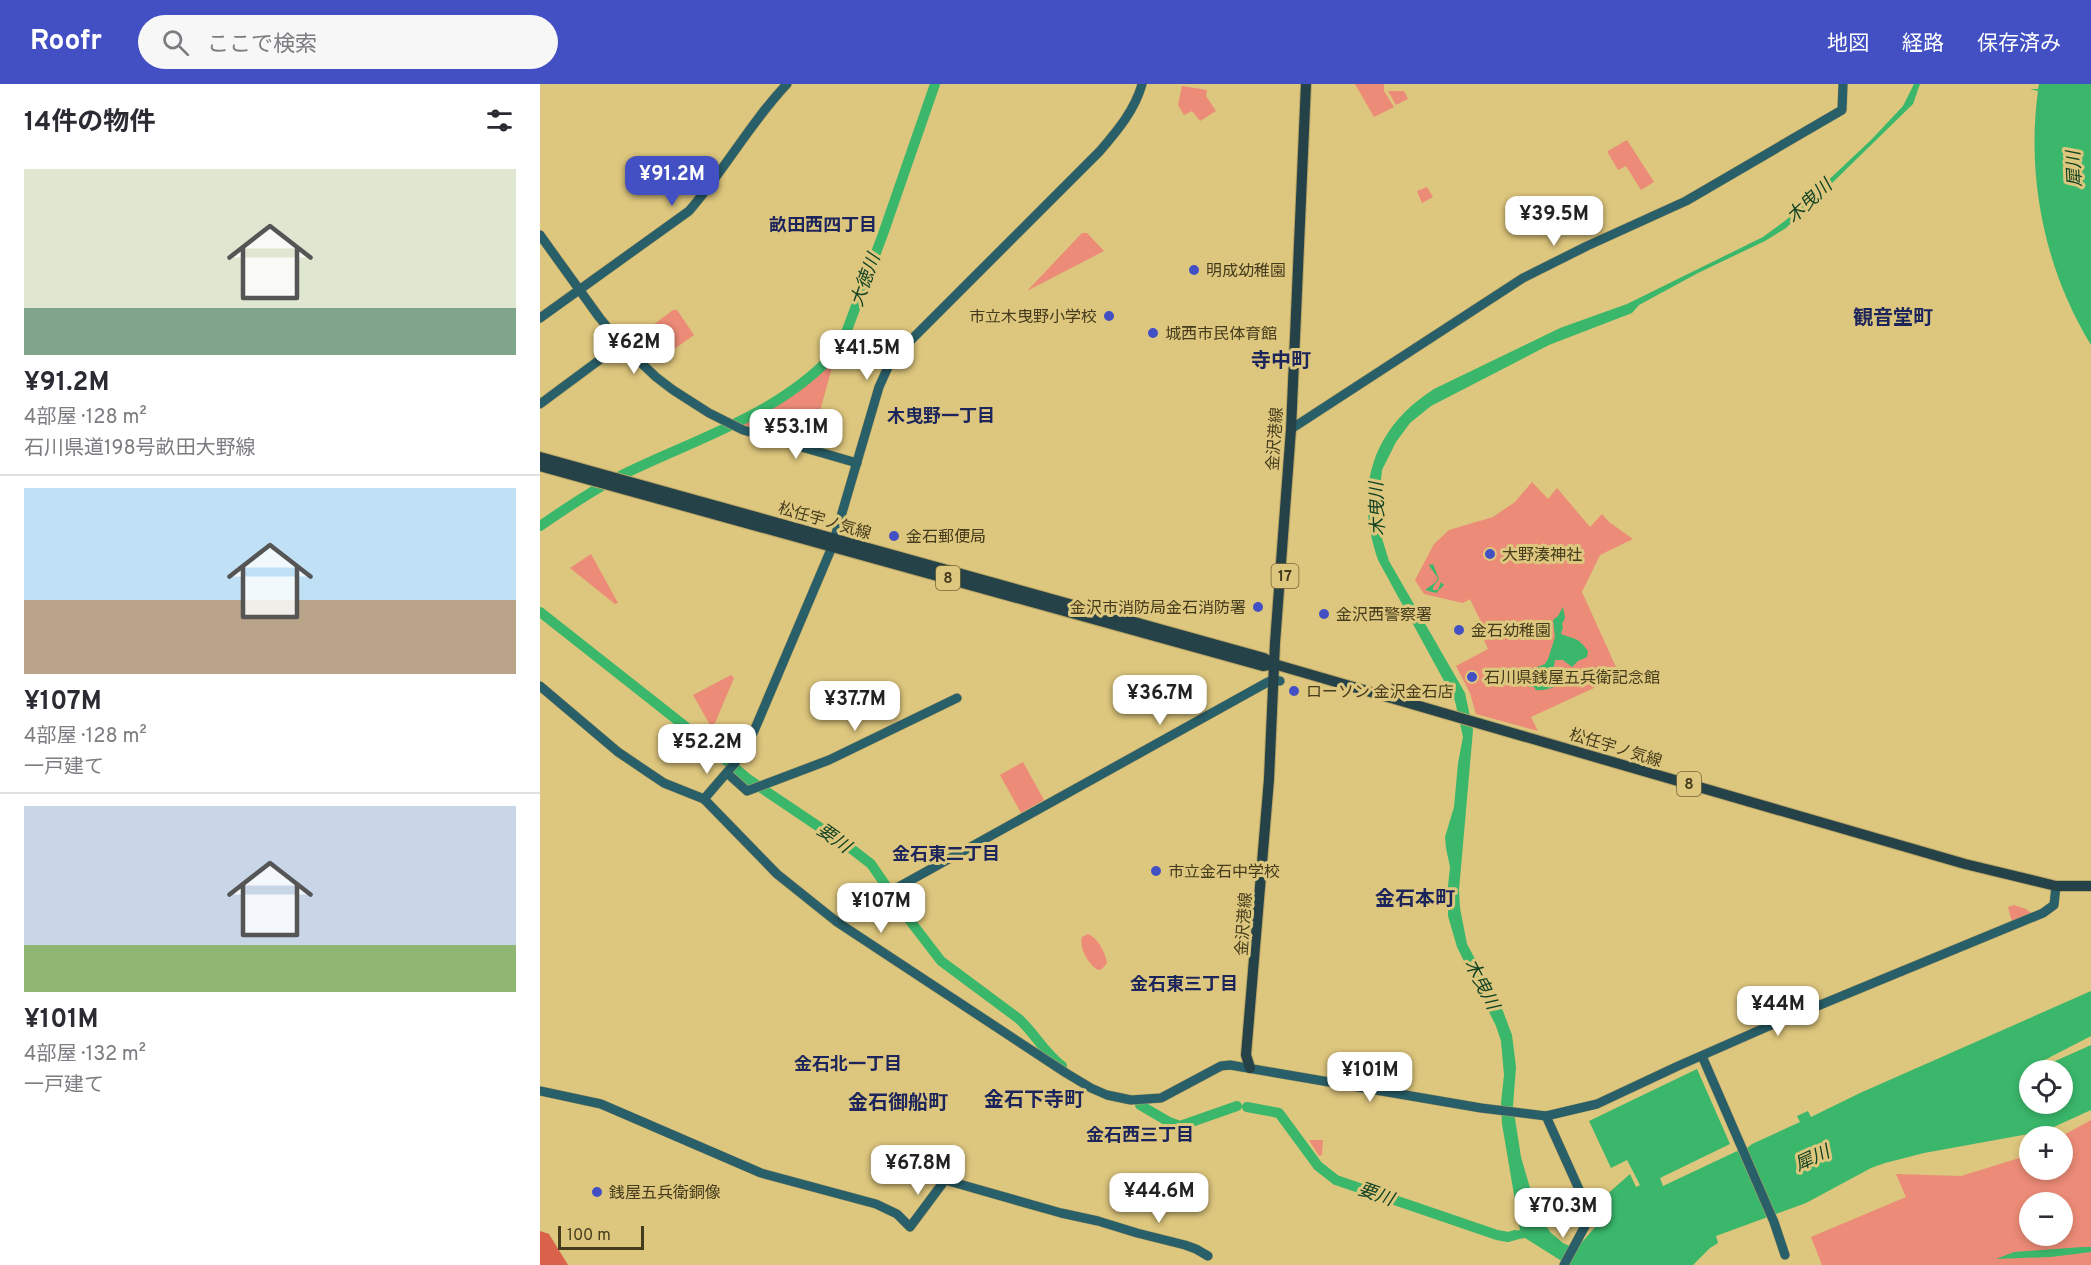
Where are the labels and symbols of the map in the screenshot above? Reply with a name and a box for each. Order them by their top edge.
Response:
water label: 犀川 [2063,148,2088,187]
pin: ¥91.2M [623,156,721,207]
water label: 木曳川 [1782,174,1839,229]
pin: ¥39.5M [1505,196,1603,247]
district label: 畝田西四丁目 [769,215,877,238]
water label: 大徳川 [846,249,887,310]
place label: 明成幼稚園 [1206,262,1286,282]
marker: 明成幼稚園 [1187,263,1201,277]
district label: 観音堂町 [1853,306,1933,332]
place label: 市立木曳野小学校 [969,308,1097,328]
marker: 市立木曳野小学校 [1102,309,1116,323]
pin: ¥62M [598,324,670,375]
place label: 城西市民体育館 [1165,325,1277,345]
marker: 城西市民体育館 [1146,326,1160,340]
pin: ¥41.5M [818,330,916,381]
district label: 寺中町 [1251,349,1311,375]
district label: 木曳野一丁目 [887,406,995,429]
street label: 金沢港線 [1264,407,1288,472]
pin: ¥53.1M [747,409,845,460]
water label: 木曳川 [1366,480,1391,536]
street label: 松任宇ノ気線 [776,499,873,545]
place label: 金石郵便局 [906,528,986,548]
marker: 金石郵便局 [887,529,901,543]
place label: 大野湊神社 [1502,546,1582,566]
marker: 大野湊神社 [1483,547,1497,561]
road number: 17 [1272,564,1298,588]
road number: 8 [936,566,960,590]
place label: 金沢市消防局金石消防署 [1070,599,1246,619]
marker: 金沢市消防局金石消防署 [1251,600,1265,614]
place label: 金沢西警察署 [1336,606,1432,626]
marker: 金沢西警察署 [1317,607,1331,621]
place label: 金石幼稚園 [1471,622,1551,642]
marker: 金石幼稚園 [1452,623,1466,637]
place label: 石川県銭屋五兵衛記念館 [1484,669,1660,689]
marker: 石川県銭屋五兵衛記念館 [1465,670,1479,684]
pin: ¥36.7M [1111,675,1209,726]
pin: ¥37.7M [806,681,904,732]
place label: ローソン 金沢金石店 [1306,683,1454,703]
marker: ローソン 金沢金石店 [1287,684,1301,698]
pin: ¥52.2M [658,724,756,775]
street label: 松任宇ノ気線 [1567,725,1664,773]
road number: 8 [1677,772,1701,796]
water label: 要川 [812,819,856,860]
district label: 金石東二丁目 [892,844,1000,867]
place label: 市立金石中学校 [1168,863,1280,883]
marker: 市立金石中学校 [1149,864,1163,878]
pin: ¥107M [839,883,923,934]
district label: 金石本町 [1375,887,1455,913]
street label: 金沢港線 [1233,892,1257,957]
water label: 木曳川 [1458,955,1504,1016]
district label: 金石東三丁目 [1130,974,1238,997]
pin: ¥44M [1742,986,1814,1037]
pin: ¥101M [1328,1052,1412,1103]
district label: 金石北一丁目 [794,1054,902,1077]
district label: 金石下寺町 [984,1088,1084,1114]
district label: 金石御船町 [848,1091,948,1117]
district label: 金石西三丁目 [1086,1125,1194,1148]
water label: 犀川 [1791,1140,1836,1177]
pin: ¥67.8M [869,1145,967,1196]
pin: ¥44.6M [1110,1173,1208,1224]
water label: 要川 [1355,1179,1398,1213]
place label: 銭屋五兵衛銅像 [609,1184,721,1204]
marker: 銭屋五兵衛銅像 [590,1185,604,1199]
pin: ¥70.3M [1514,1188,1612,1239]
scale bar [558,1223,644,1250]

